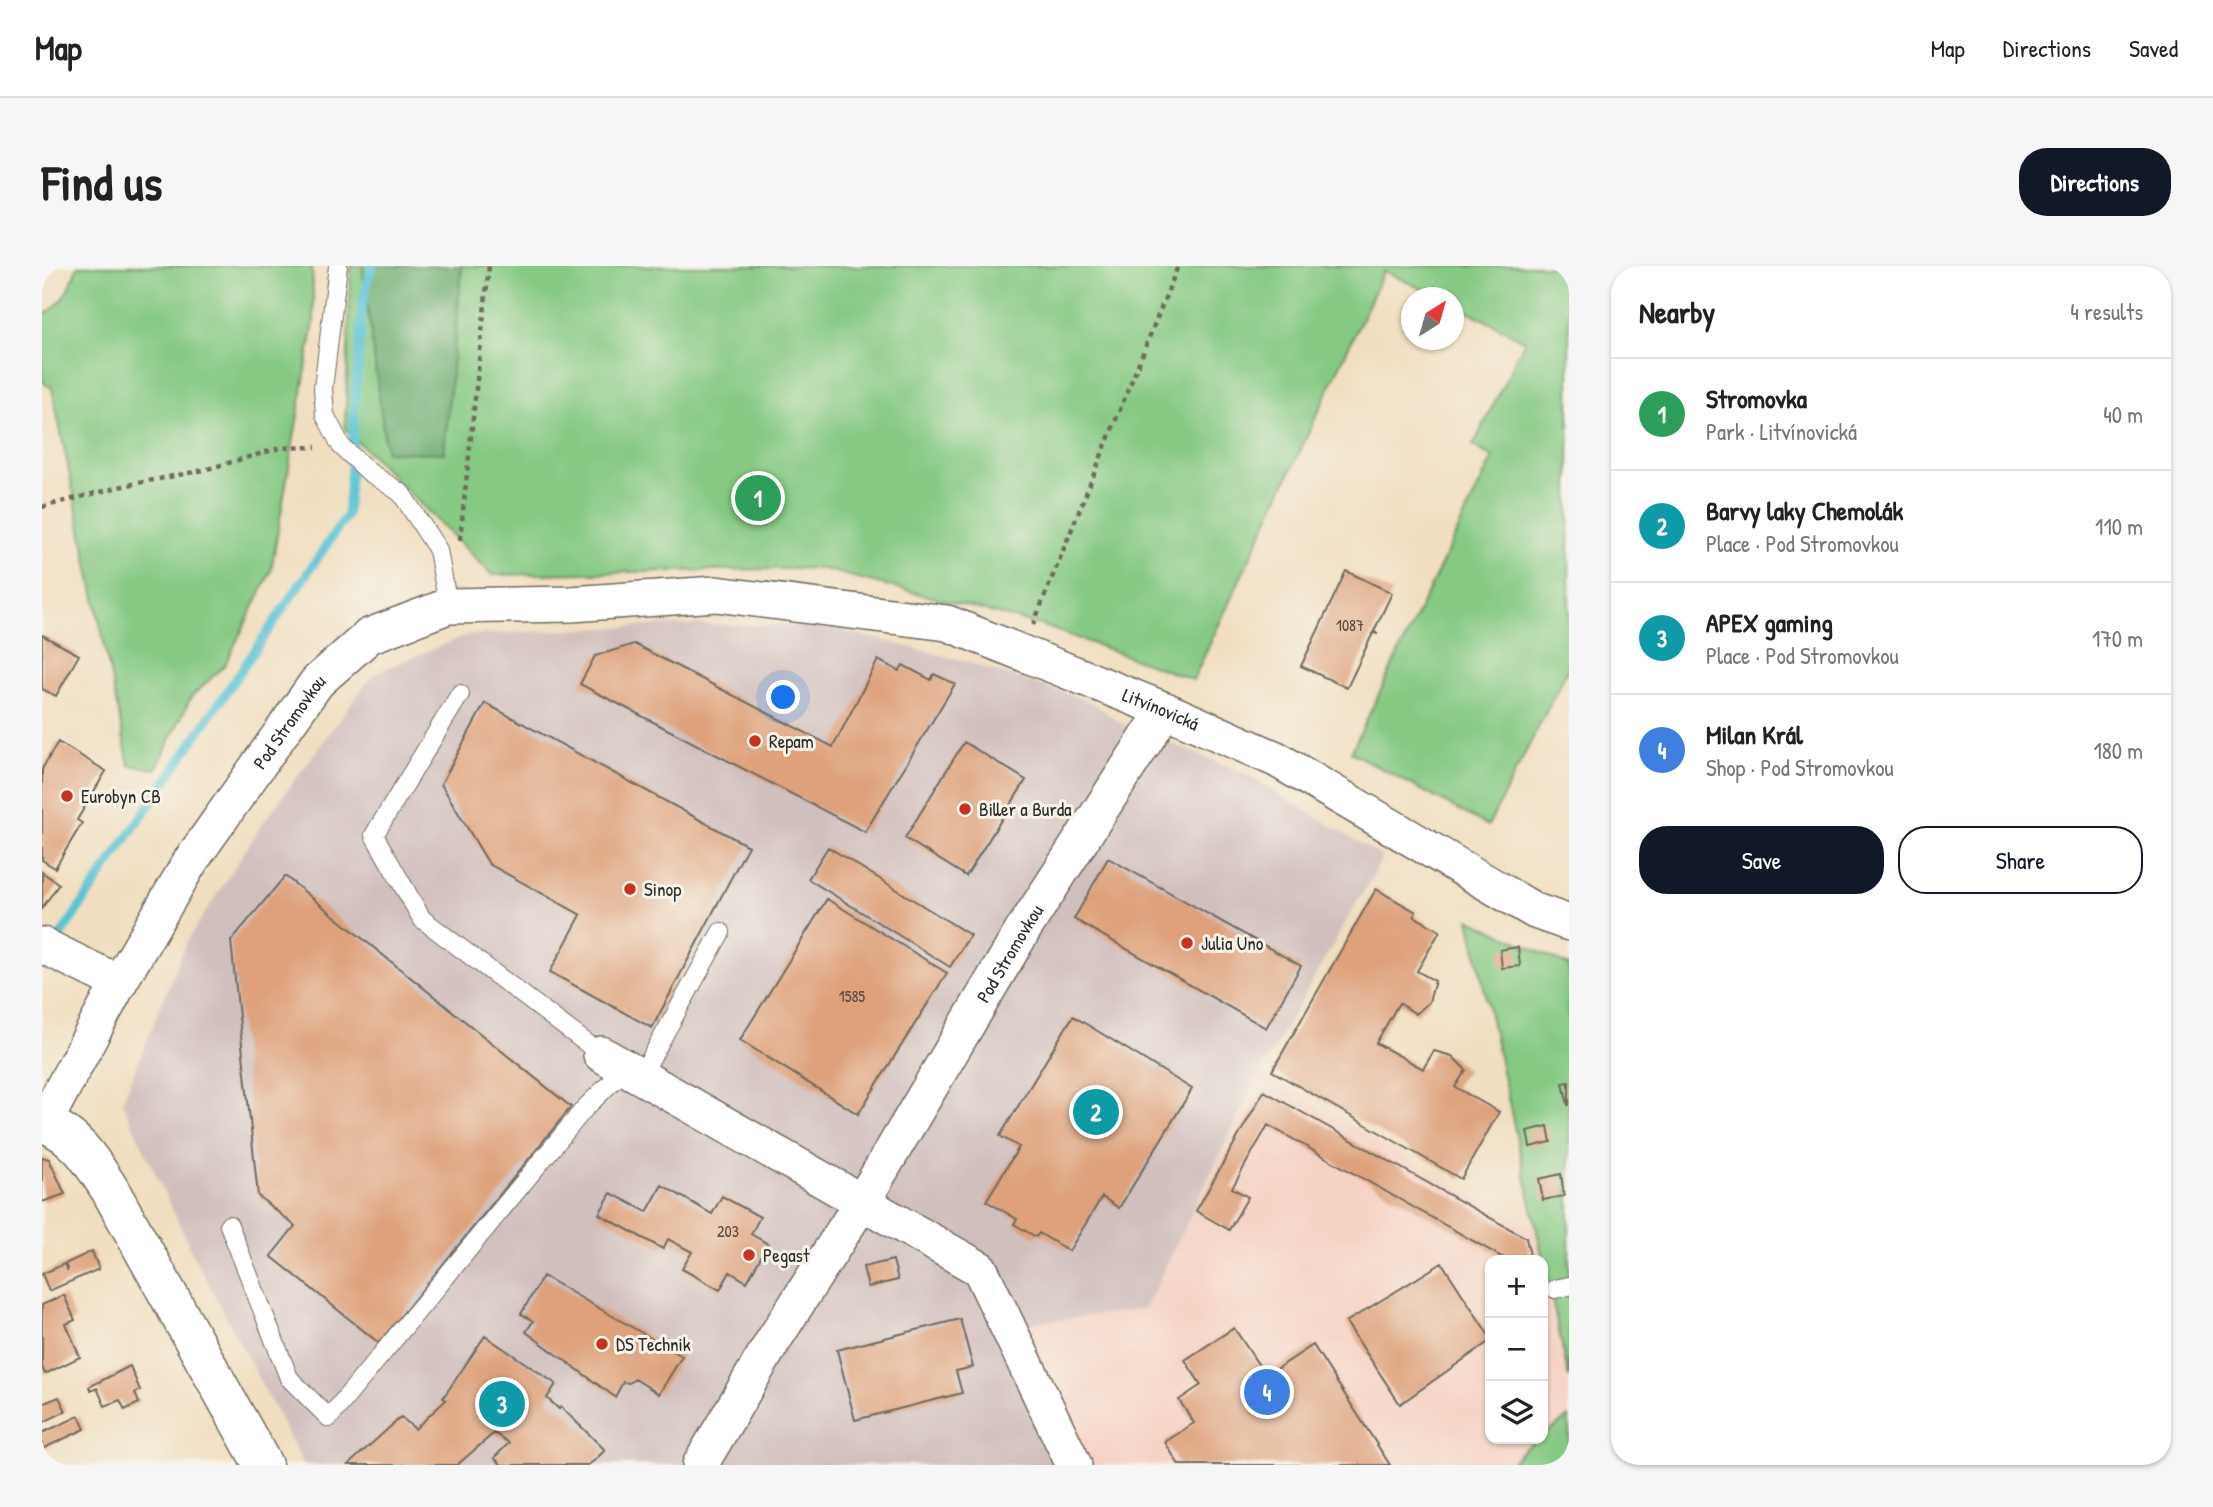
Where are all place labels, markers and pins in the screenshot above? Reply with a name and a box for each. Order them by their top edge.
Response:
pin: 1 [735,472,781,524]
place label: Repam [769,728,814,754]
marker: Repam [747,733,763,749]
place label: Eurobyn CB [81,783,161,809]
marker: Eurobyn CB [59,788,75,804]
place label: Biller a Burda [979,796,1072,822]
marker: Biller a Burda [957,801,973,817]
place label: Sinop [644,876,681,902]
marker: Sinop [622,881,638,897]
place label: Julia Uno [1201,930,1264,956]
marker: Julia Uno [1179,935,1195,951]
pin: 2 [1073,1086,1119,1138]
place label: Pegast [763,1242,810,1268]
marker: Pegast [741,1247,757,1263]
place label: DS Technik [616,1331,691,1357]
marker: DS Technik [594,1336,610,1352]
pin: 4 [1244,1366,1290,1418]
pin: 3 [479,1378,525,1430]

